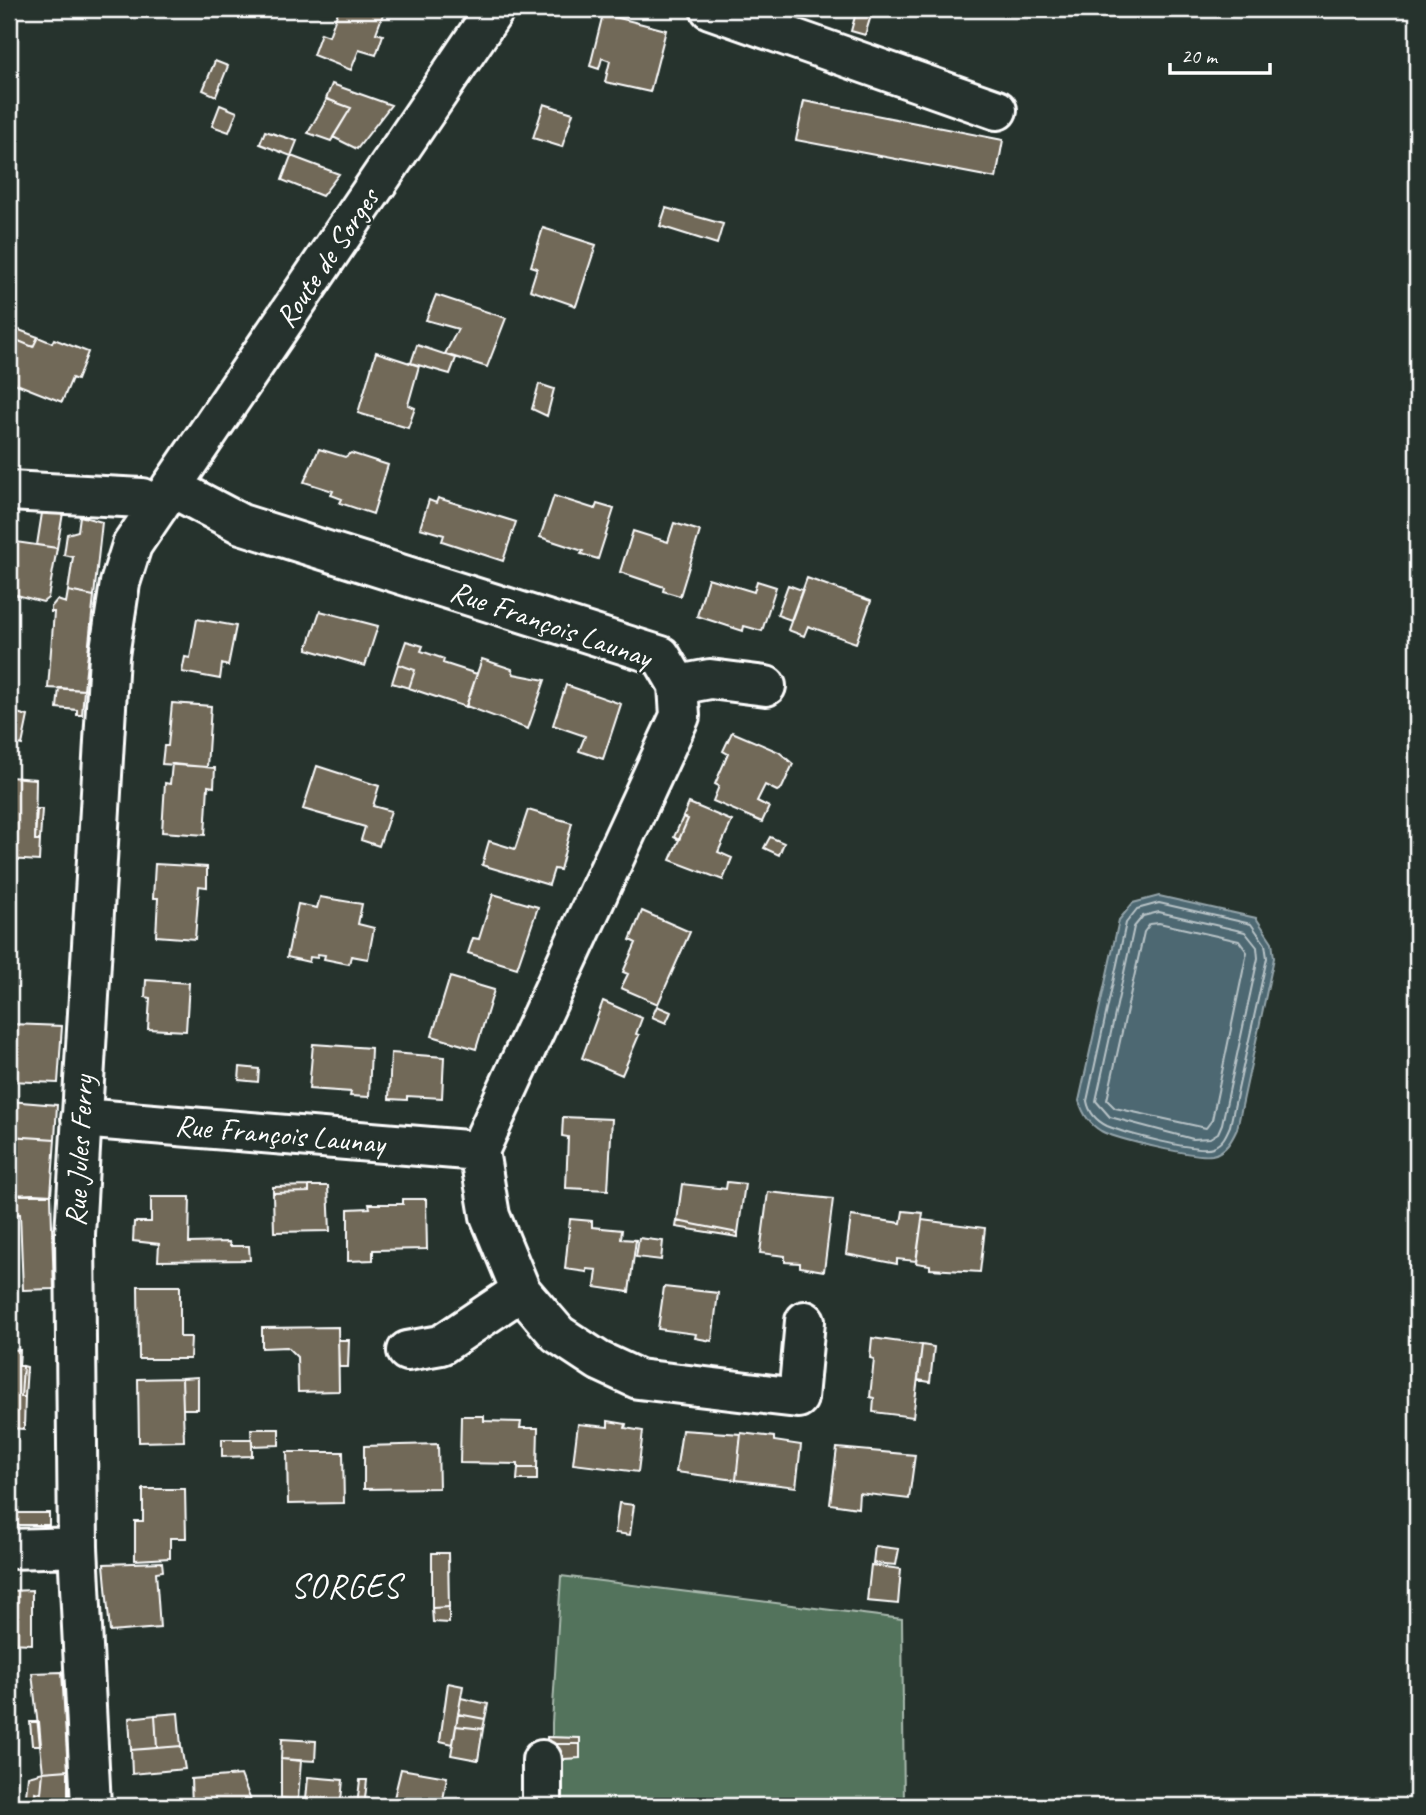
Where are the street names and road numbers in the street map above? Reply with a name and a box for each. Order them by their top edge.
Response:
street label: Route de Sorges [267,179,389,335]
street label: Rue François Launay [446,572,659,677]
street label: Rue Jules Ferry [56,1073,102,1227]
street label: Rue François Launay [174,1106,389,1162]

